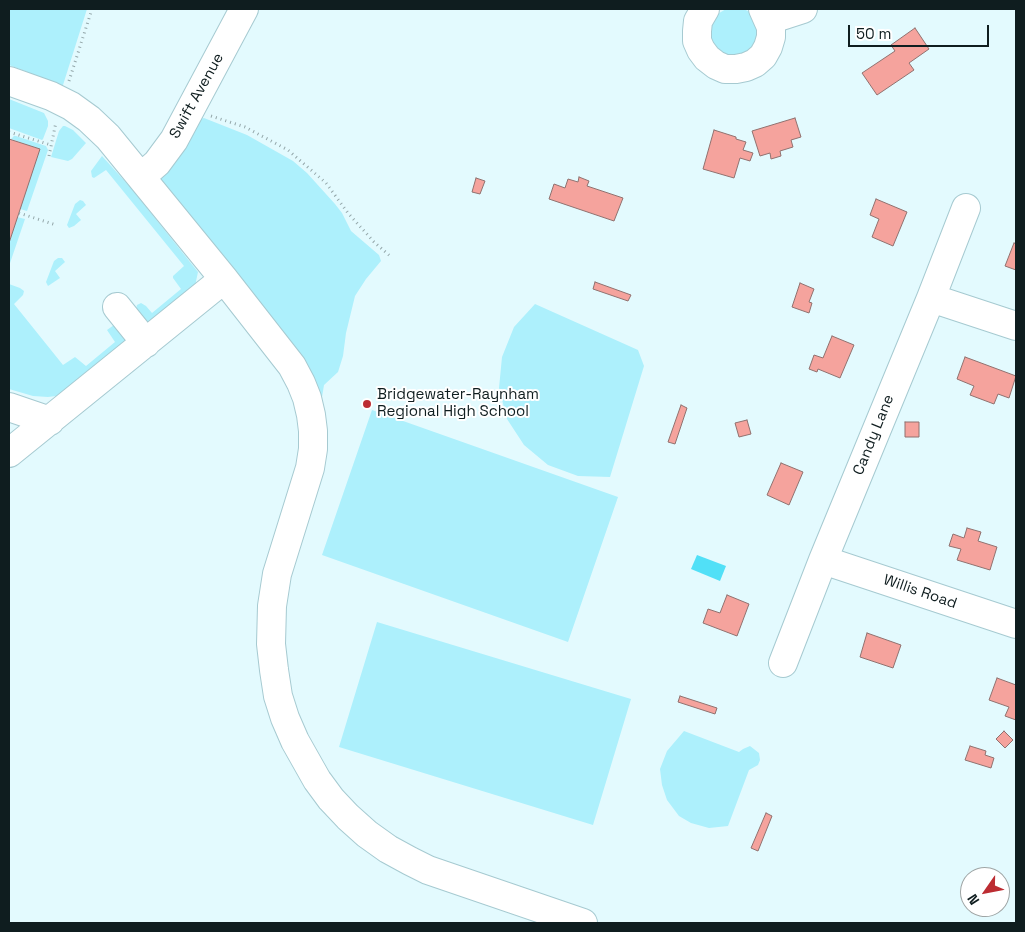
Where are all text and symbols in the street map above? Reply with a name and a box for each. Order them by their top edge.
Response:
scale bar [850,15,991,47]
text: 50 m [856,24,891,43]
street label: Swift Avenue [166,50,228,142]
place label: Bridgewater-Raynham Regional High School [377,386,539,421]
street label: Candy Lane [850,392,898,478]
marker: Bridgewater-Raynham Regional High School [361,398,373,410]
street label: Willis Road [881,571,959,613]
north arrow [960,867,1010,917]
text: N [963,891,983,908]

